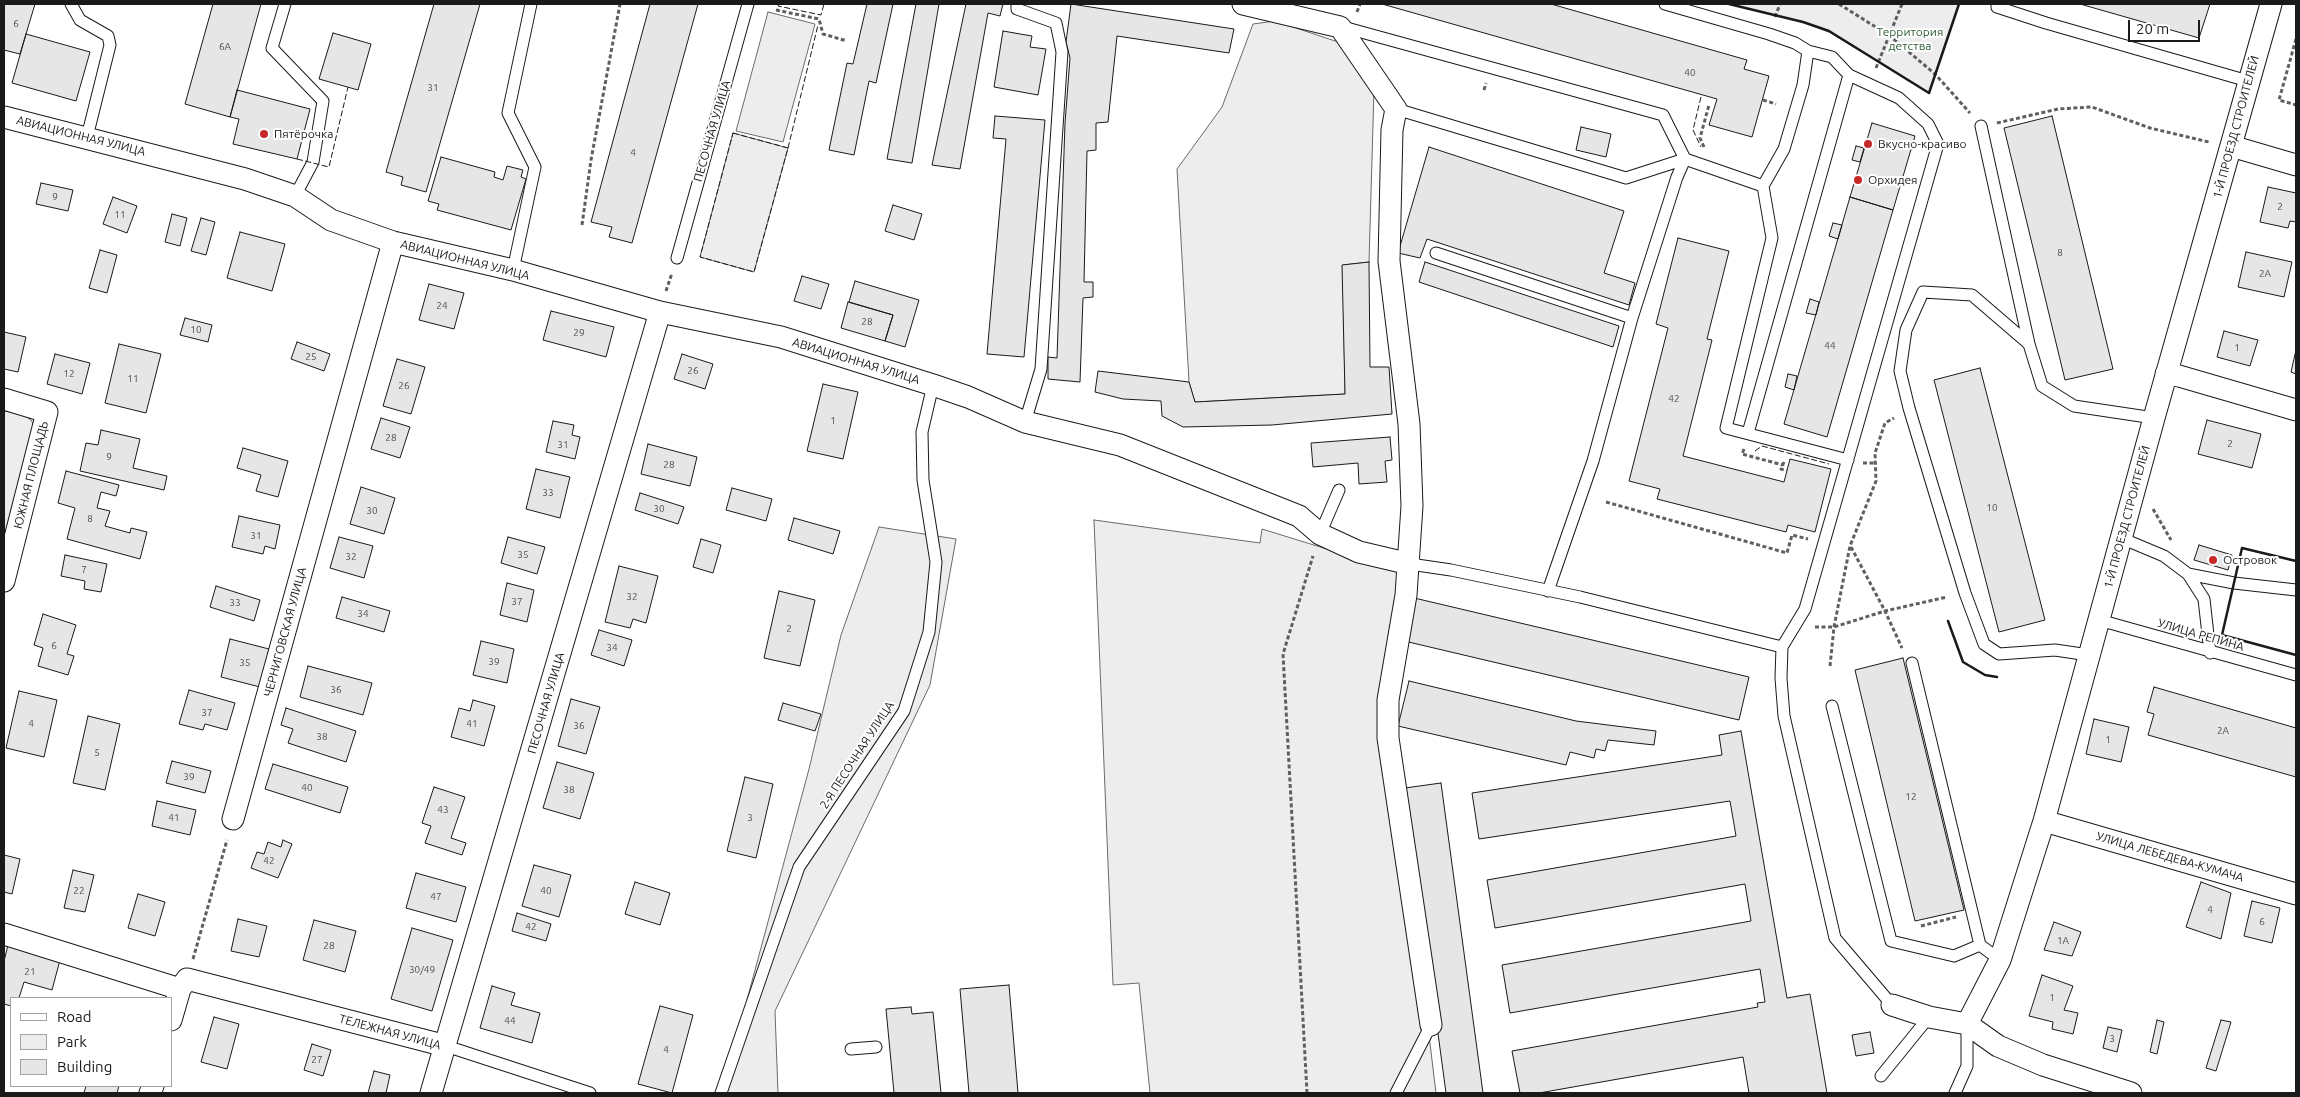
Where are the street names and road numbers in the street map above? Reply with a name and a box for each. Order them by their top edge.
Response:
street label: 1-Й ПРОЕЗД СТРОИТЕЛЕЙ [2210,54,2262,200]
street label: ПЕСОЧНАЯ УЛИЦА [691,79,733,183]
street label: АВИАЦИОННАЯ УЛИЦА [15,113,147,159]
street label: АВИАЦИОННАЯ УЛИЦА [399,237,531,283]
street label: АВИАЦИОННАЯ УЛИЦА [790,335,922,387]
street label: ЮЖНАЯ ПЛОЩАДЬ [11,420,51,530]
street label: 1-Й ПРОЕЗД СТРОИТЕЛЕЙ [2101,444,2153,590]
street label: ЧЕРНИГОВСКАЯ УЛИЦА [261,566,309,698]
street label: УЛИЦА РЕПИНА [2156,616,2246,654]
street label: ПЕСОЧНАЯ УЛИЦА [525,651,567,755]
street label: 2-Я ПЕСОЧНАЯ УЛИЦА [817,699,897,811]
street label: УЛИЦА ЛЕБЕДЕВА-КУМАЧА [2095,829,2245,885]
street label: ТЕЛЕЖНАЯ УЛИЦА [337,1011,443,1053]

